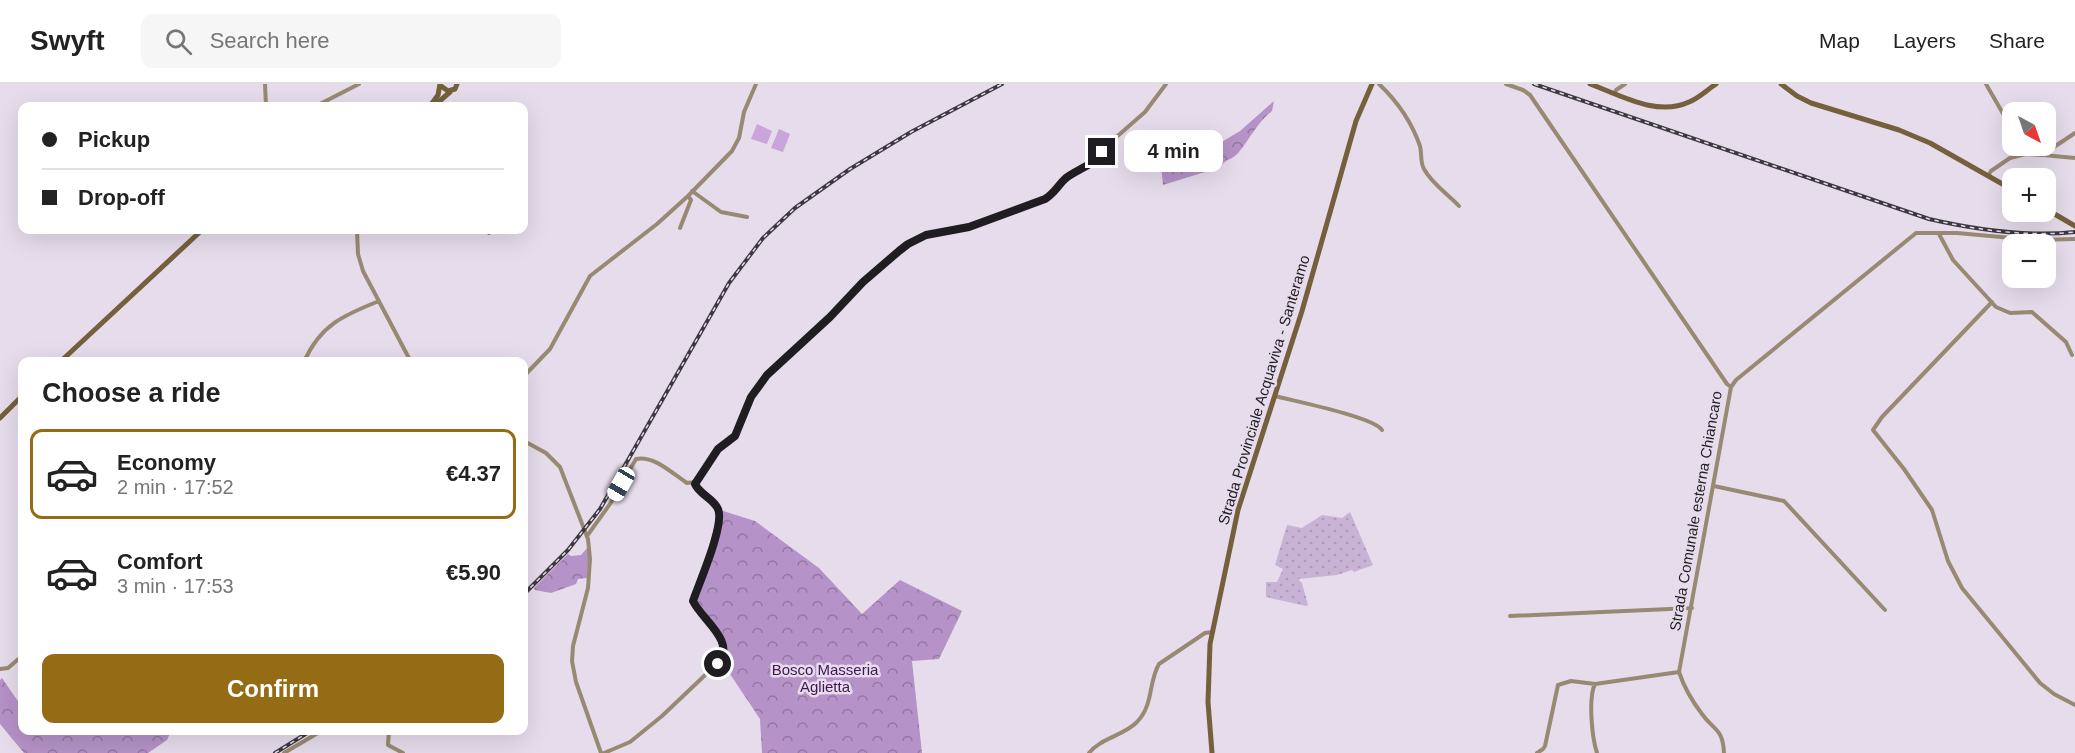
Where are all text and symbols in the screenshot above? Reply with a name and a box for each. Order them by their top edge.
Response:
search box [141,14,561,68]
text: Swyft [30,25,105,56]
icon: search [162,25,195,58]
text: Search here [210,28,330,53]
text: Map [1819,29,1860,52]
text: Layers [1893,29,1956,52]
text: Share [1989,29,2045,52]
north arrow [2002,102,2056,156]
map controls [2002,102,2056,288]
text: Pickup [78,127,150,152]
callout: 4 min [1123,131,1222,173]
route end [1088,138,1115,165]
text: 4 min [1147,140,1200,162]
button: + [2002,168,2056,222]
text: Drop-off [78,185,165,210]
button: − [2002,234,2056,288]
street label: Strada Provinciale Acquaviva - Santeramo [1214,253,1313,527]
text: Choose a ride [42,378,221,408]
street label: Strada Comunale esterna Chiancaro [1666,390,1725,632]
icon: car [45,447,99,501]
text: Economy [117,450,216,475]
text: €4.37 [446,461,501,486]
car [604,464,638,504]
text: 2 min · 17:52 [117,476,234,498]
icon: car [45,546,99,600]
text: Comfort [117,549,203,574]
text: €5.90 [446,560,501,585]
text: 3 min · 17:53 [117,575,234,597]
route start [704,650,731,677]
button: Confirm [42,654,504,723]
park label: Bosco Masseria Aglietta [772,661,879,695]

